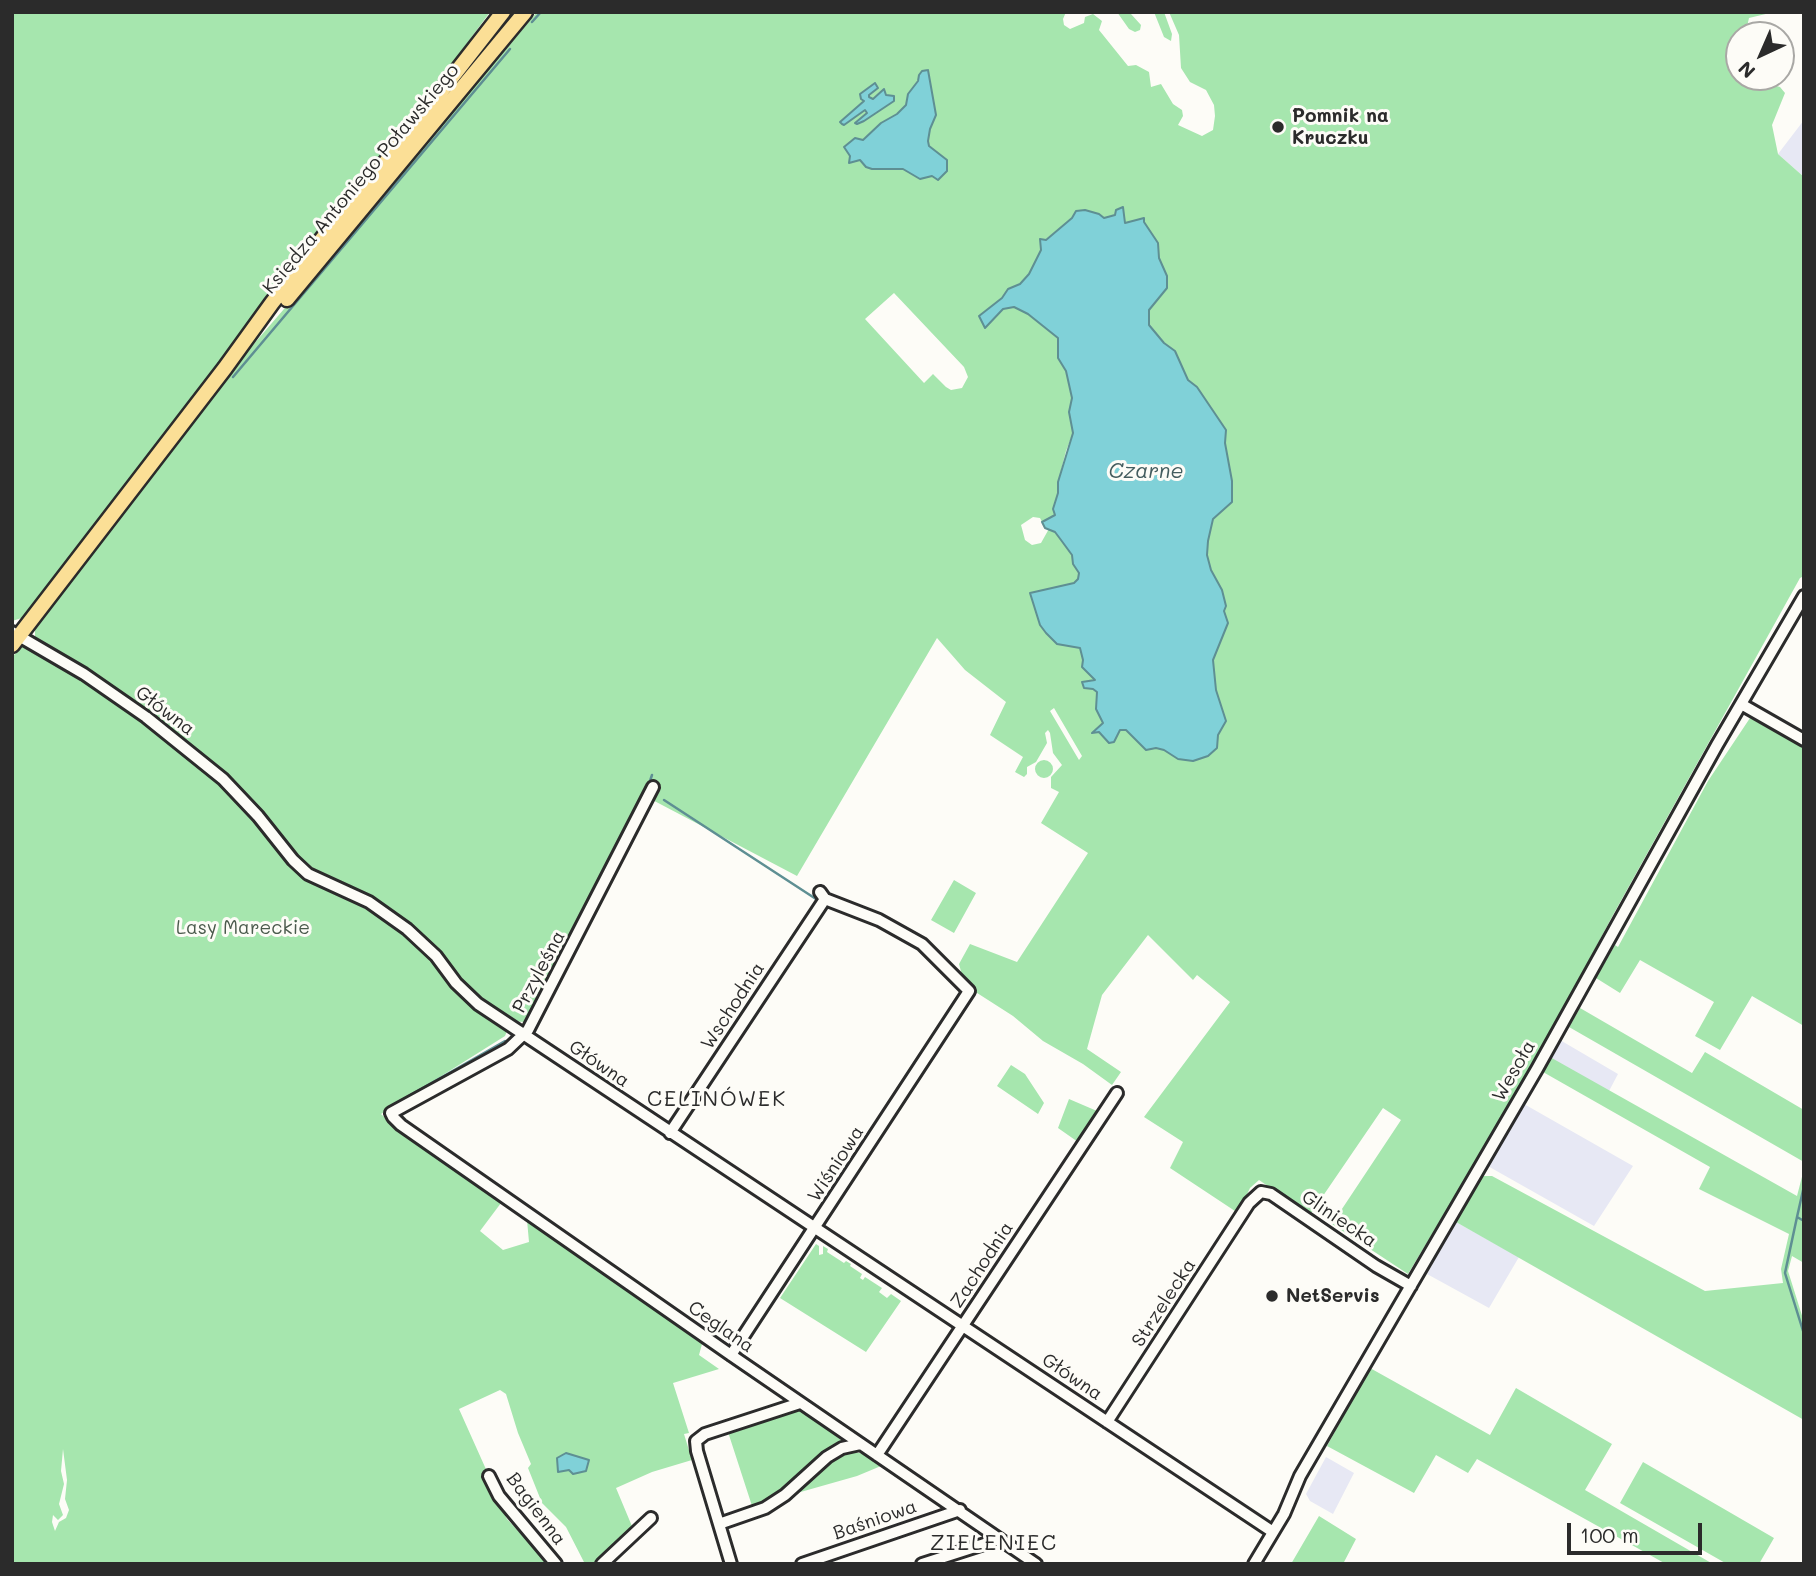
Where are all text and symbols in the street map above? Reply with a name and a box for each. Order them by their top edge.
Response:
north arrow [1725,21,1795,91]
text: N [1733,56,1760,84]
street label: Księdza Antoniego Poławskiego [258,59,464,299]
place label: Pomnik na Kruczku [1292,105,1389,149]
marker: Pomnik na Kruczku [1270,119,1286,135]
water label: Czarne [1109,459,1183,485]
street label: Główna [131,681,199,741]
park label: Lasy Mareckie [176,917,310,939]
street label: Przyleśna [508,927,570,1017]
street label: Wschodnia [696,958,770,1054]
street label: Główna [564,1035,634,1093]
street label: Wesoła [1487,1036,1541,1106]
district label: CELINÓWEK [648,1087,786,1113]
street label: Wiśniowa [803,1122,869,1206]
street label: Gliniecka [1297,1186,1381,1252]
street label: Zachodnia [946,1218,1018,1312]
street label: Strzelecka [1127,1255,1201,1351]
place label: NetServis [1286,1285,1380,1307]
marker: NetServis [1264,1288,1280,1304]
street label: Ceglana [684,1296,758,1358]
street label: Główna [1037,1348,1107,1406]
street label: Bagienna [501,1468,571,1550]
street label: Baśniowa [830,1495,920,1545]
scale bar [1571,1510,1706,1554]
text: 100 m [1580,1521,1639,1548]
district label: ZIELENIEC [931,1531,1057,1557]

